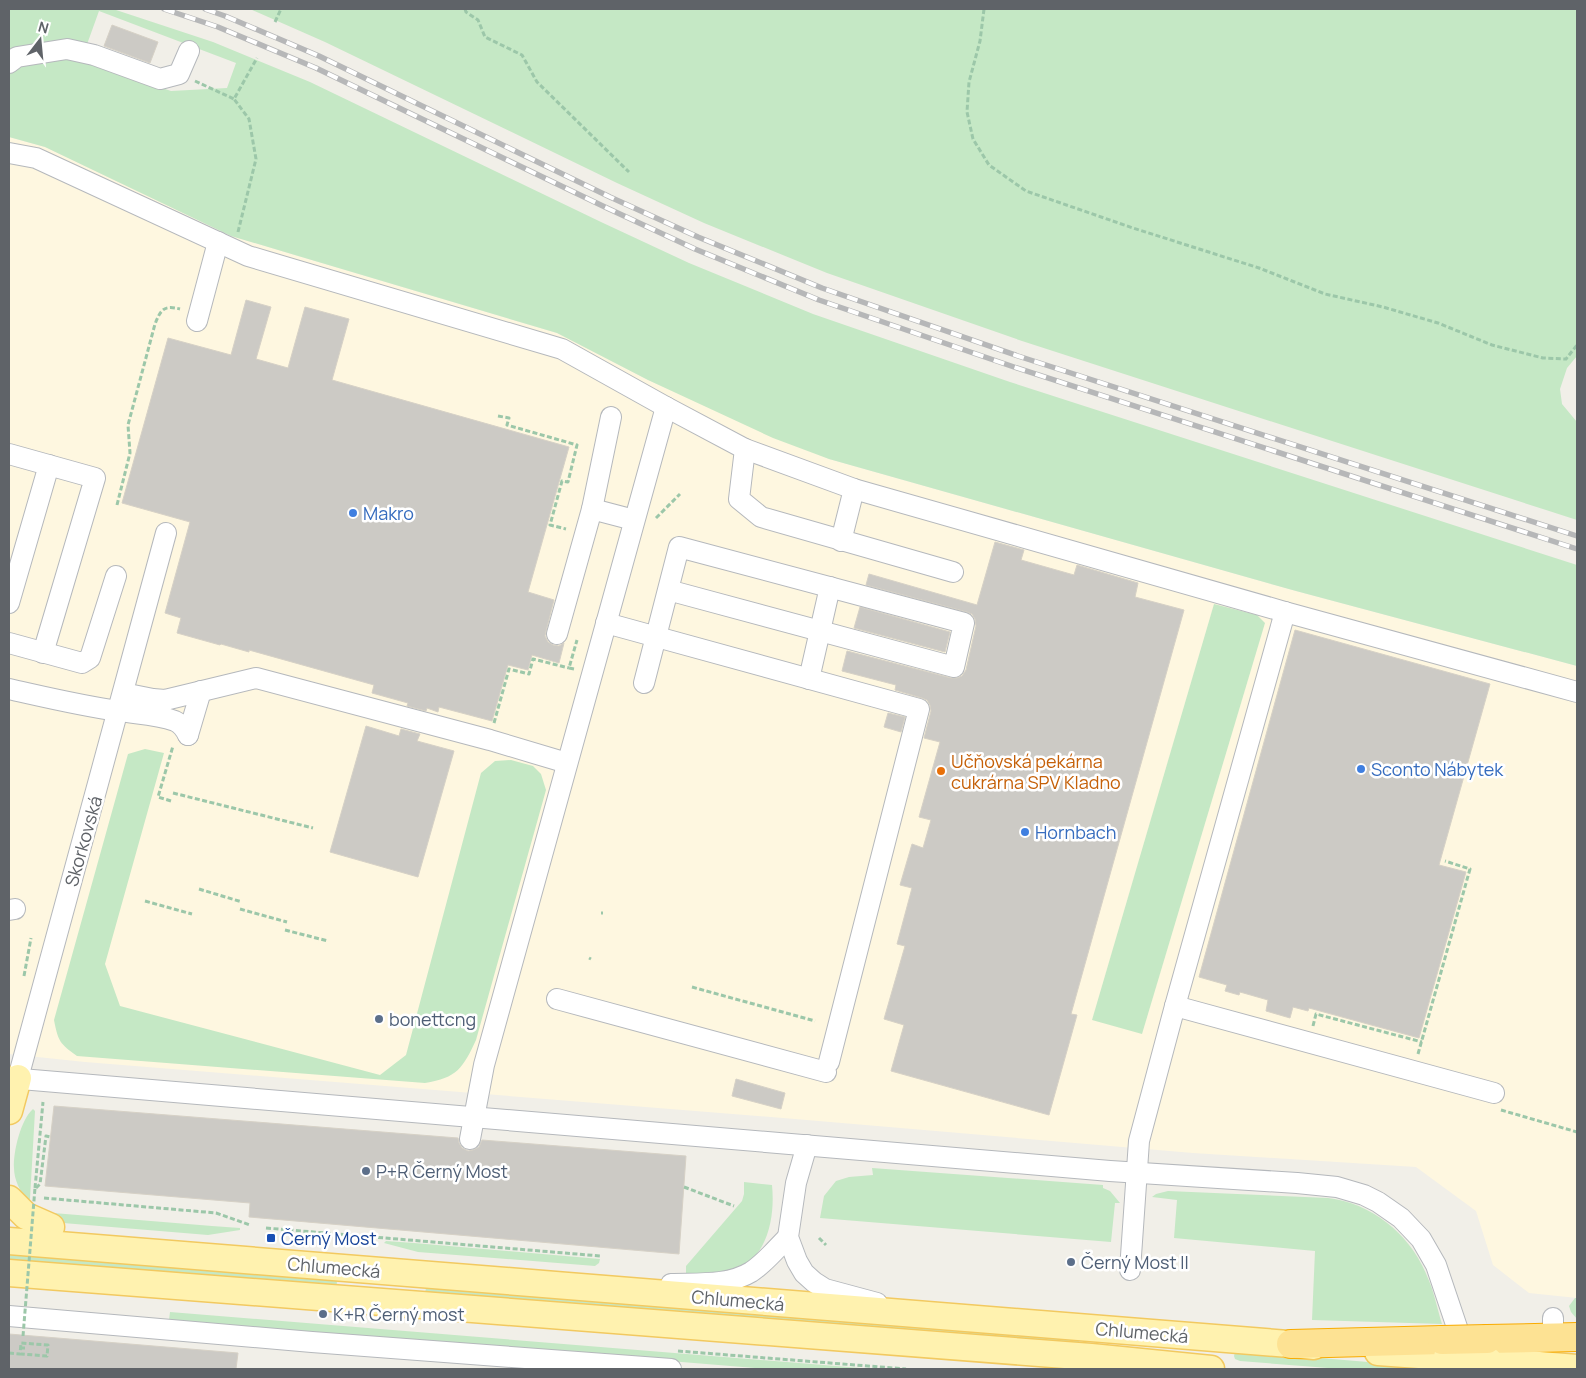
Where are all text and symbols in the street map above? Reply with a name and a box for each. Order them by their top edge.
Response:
north arrow [15,15,65,65]
text: N [36,17,51,38]
place label: Makro [363,501,414,525]
marker: Makro [347,507,359,519]
place label: Učňovská pekárna cukrárna SPV Kladno [951,749,1121,794]
place label: Sconto Nábytek [1371,757,1504,781]
marker: Sconto Nábytek [1355,763,1367,775]
marker: Učňovská pekárna cukrárna SPV Kladno [935,765,947,777]
street label: Skorkovská [59,793,107,889]
place label: Hornbach [1035,820,1116,844]
marker: Hornbach [1019,826,1031,838]
place label: bonettcng [389,1007,476,1031]
marker: bonettcng [373,1013,385,1025]
place label: P+R Černý Most [376,1159,508,1183]
marker: P+R Černý Most [360,1165,372,1177]
place label: Černý Most [281,1226,377,1250]
marker: Černý Most [265,1232,277,1244]
place label: Černý Most II [1081,1250,1189,1274]
street label: Chlumecká [287,1251,381,1283]
marker: Černý Most II [1065,1256,1077,1268]
street label: Chlumecká [691,1284,785,1316]
place label: K+R Černý most [333,1302,465,1326]
marker: K+R Černý most [317,1308,329,1320]
street label: Chlumecká [1095,1316,1189,1348]

